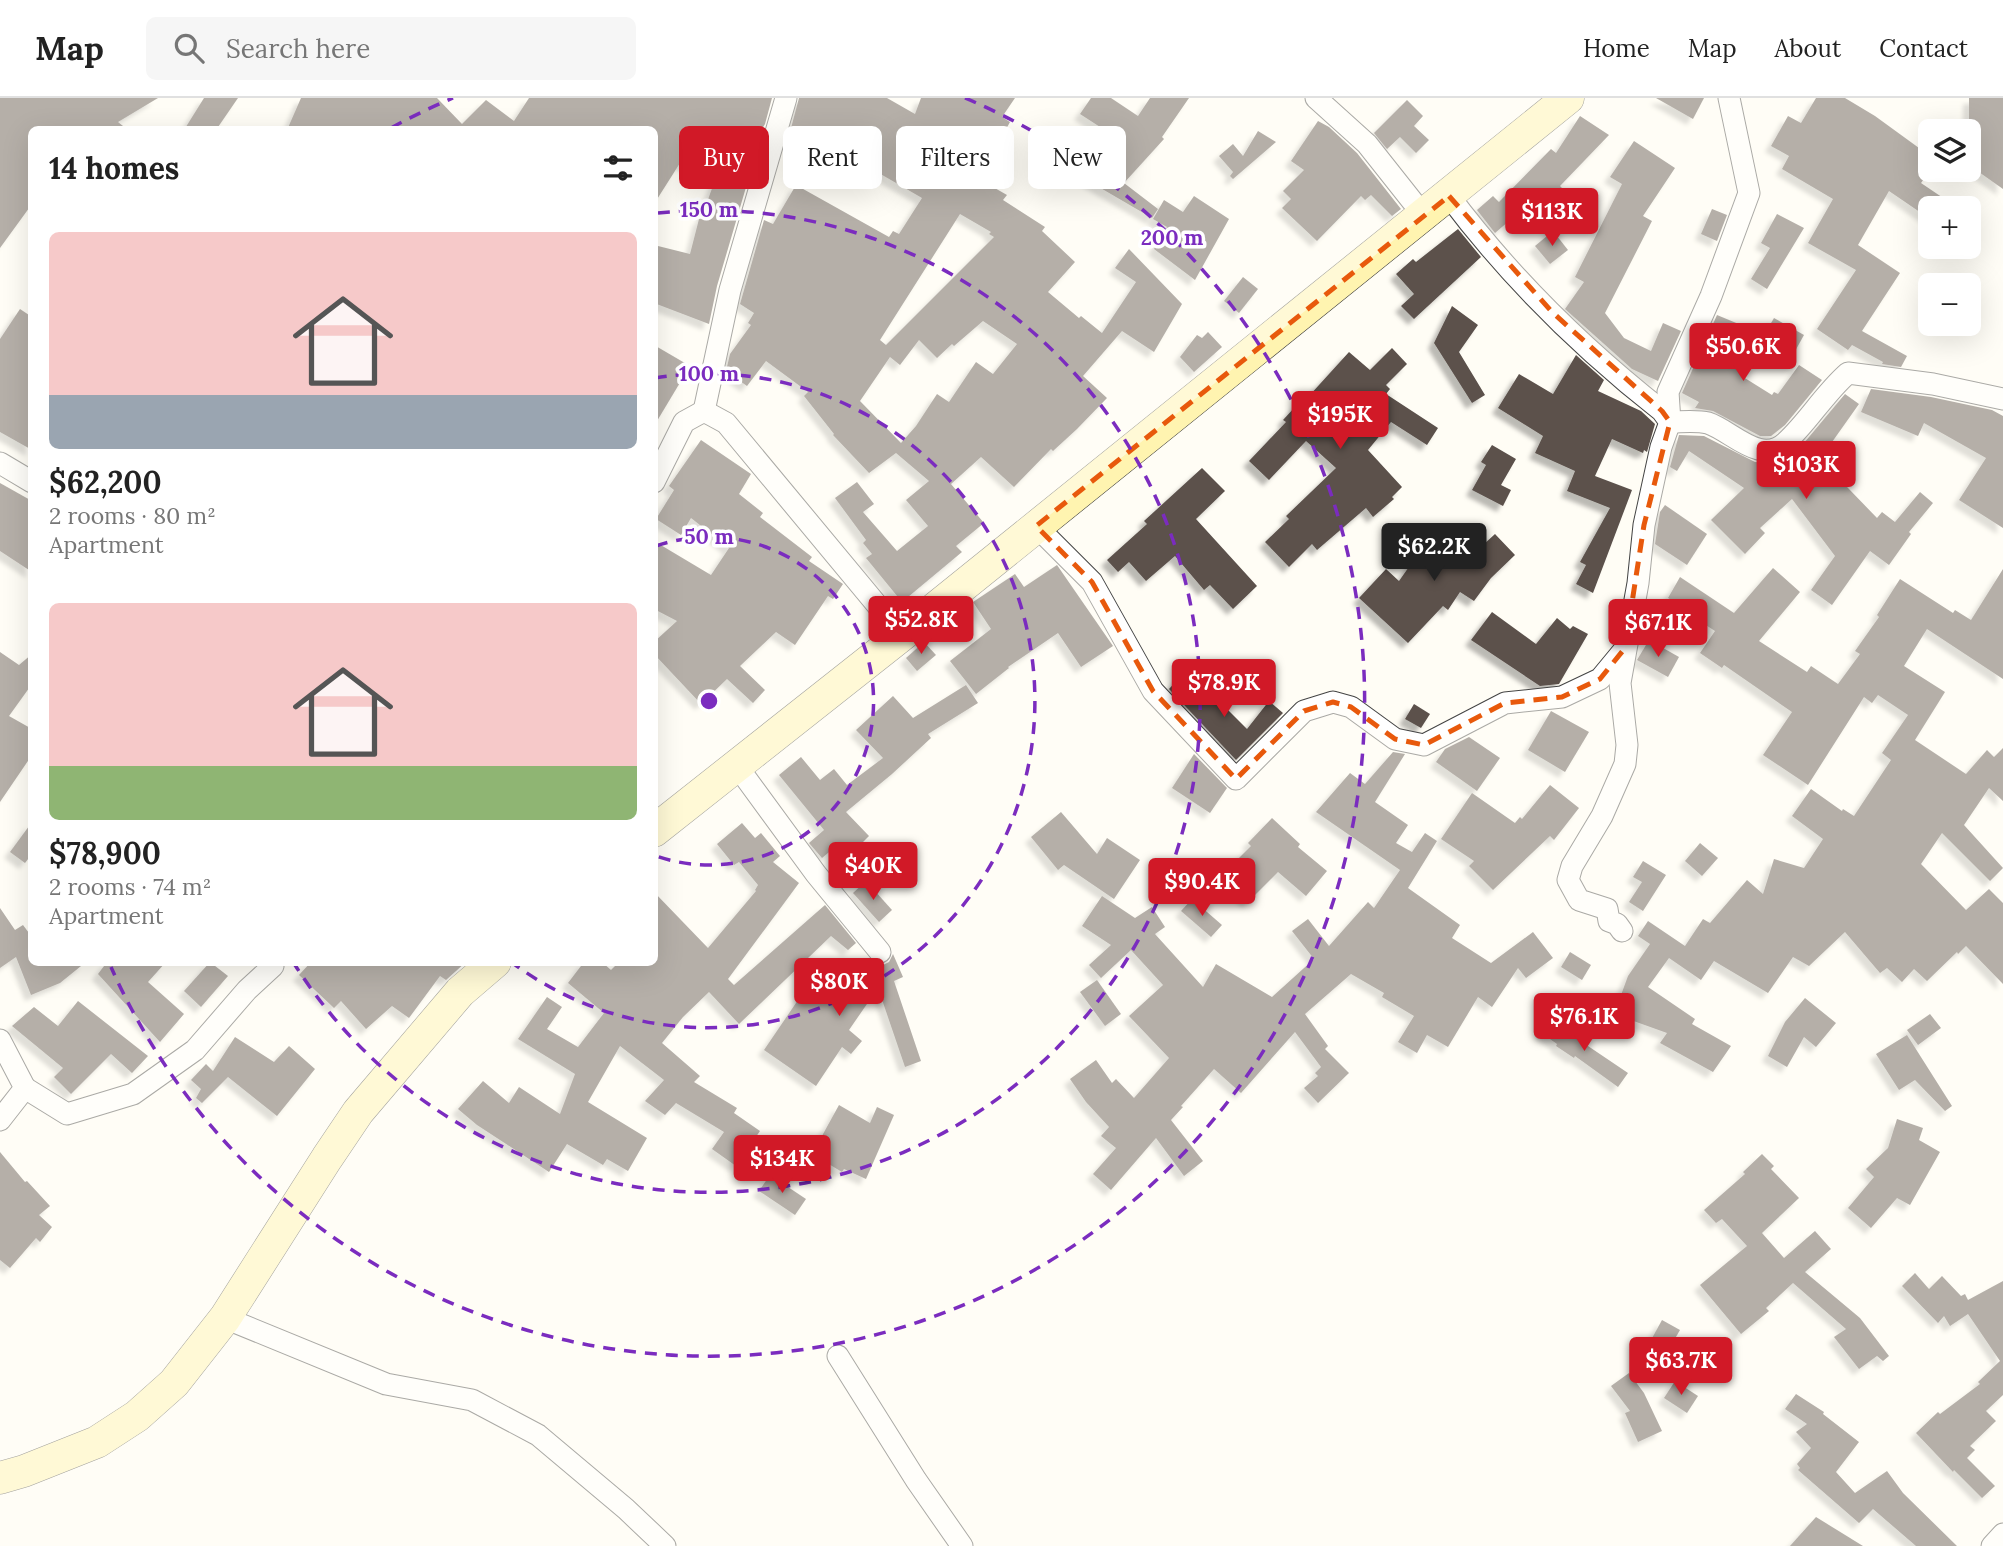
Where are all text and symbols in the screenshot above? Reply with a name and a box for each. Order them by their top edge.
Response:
search box [146,17,636,80]
text: Map [35,27,104,69]
icon: search [170,29,208,67]
text: Search here [226,32,370,65]
text: Home [1583,33,1650,64]
text: Map [1688,33,1737,64]
text: About [1775,33,1841,64]
text: Contact [1879,33,1968,64]
map controls [1918,119,1981,336]
button: layers [1918,119,1981,182]
chip: Buy [679,126,769,189]
chip: Rent [783,126,882,189]
chip: Filters [896,126,1014,189]
chip: New [1028,126,1126,189]
text: 14 homes [49,149,179,187]
icon: filters [599,149,637,187]
pin: $113K [1503,188,1601,248]
text: 150 m [680,196,738,223]
text: $113K [1521,196,1583,225]
button: + [1918,196,1981,259]
text: 200 m [1141,224,1203,251]
button: − [1918,273,1981,336]
icon: home [280,278,406,404]
pin: $50.6K [1686,324,1800,383]
text: $50.6K [1705,331,1781,360]
text: 100 m [679,360,739,387]
pin: $195K [1291,392,1389,451]
text: $195K [1308,399,1372,428]
pin: $103K [1757,442,1855,501]
text: $103K [1773,449,1839,478]
text: $62,200 [49,463,162,501]
text: 2 rooms · 80 m² [49,501,216,530]
text: 50 m [684,523,734,550]
pin: $62.2K [1377,524,1491,583]
text: Apartment [49,530,164,559]
text: $62.2K [1397,531,1471,560]
pin: $52.8K [864,596,978,656]
pin: $67.1K [1601,600,1715,659]
text: $52.8K [884,604,958,633]
text: $67.1K [1624,607,1692,636]
icon: home [280,649,406,775]
pin: $78.9K [1167,660,1281,719]
text: $78.9K [1188,667,1260,696]
centre of rings [697,689,721,713]
text: $78,900 [49,834,161,872]
pin: $40K [832,842,914,902]
text: $40K [844,850,902,879]
pin: $90.4K [1145,858,1259,918]
text: $90.4K [1164,866,1240,895]
text: 2 rooms · 74 m² [49,872,211,901]
text: Apartment [49,901,164,930]
pin: $80K [798,958,880,1018]
text: $80K [810,966,868,995]
pin: $76.1K [1527,993,1641,1053]
text: $76.1K [1550,1001,1618,1030]
pin: $134K [733,1136,831,1195]
text: $134K [750,1143,814,1172]
pin: $63.7K [1624,1338,1738,1397]
text: $63.7K [1645,1345,1717,1374]

